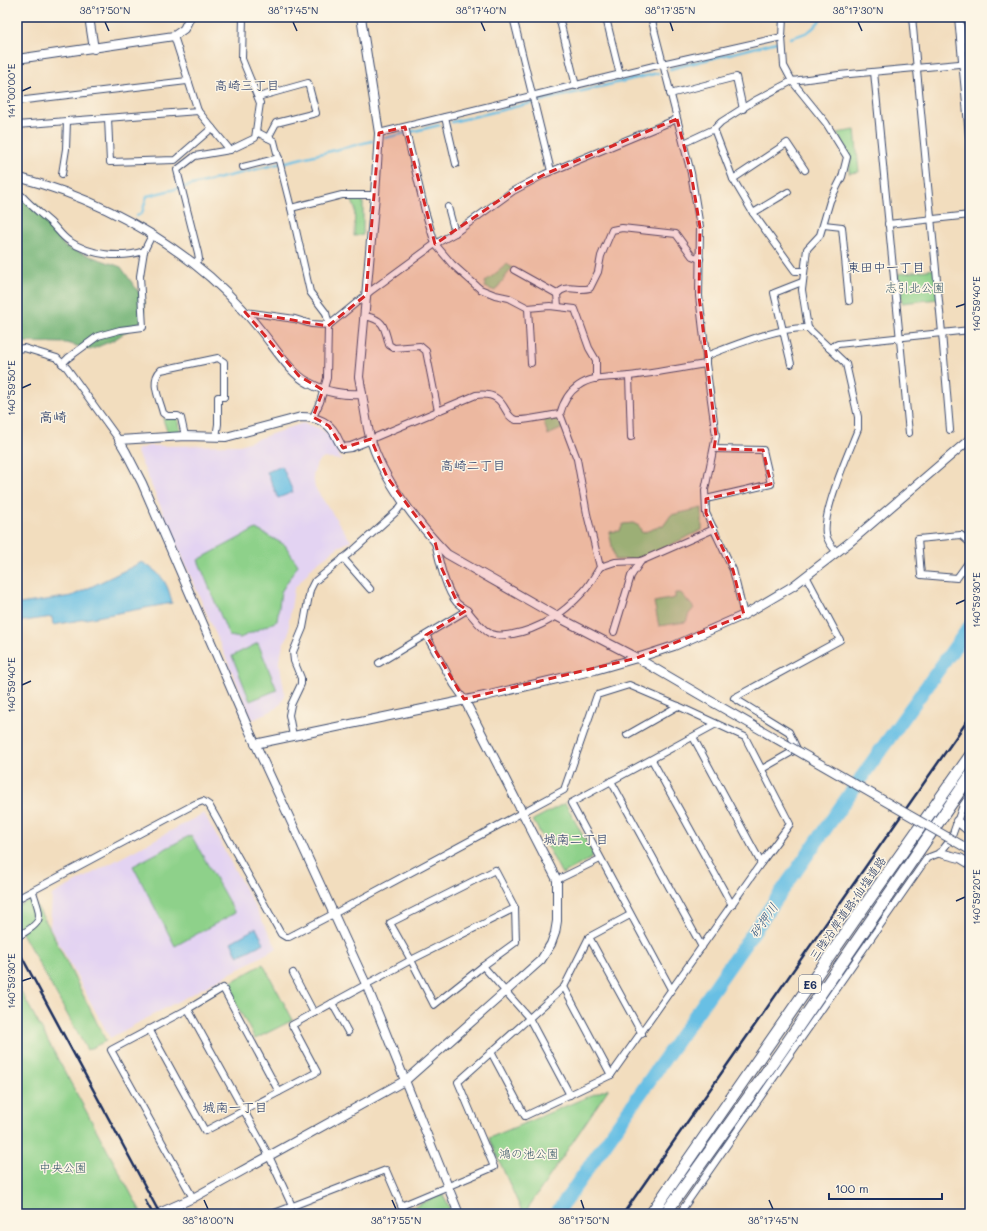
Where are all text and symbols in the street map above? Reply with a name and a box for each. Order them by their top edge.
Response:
text: 38°17'50"N [80,3,130,17]
text: 38°17'45"N [268,3,318,17]
text: 38°17'40"N [456,3,506,17]
text: 38°17'35"N [645,3,695,17]
text: 38°17'30"N [833,3,883,17]
text: 141°00'00"E [4,63,18,118]
district label: 高崎三丁目 [214,76,280,93]
district label: 東田中一丁目 [847,258,925,275]
text: 140°59'40"E [969,276,983,332]
park label: 志引北公園 [885,279,945,295]
text: 140°59'50"E [4,360,18,416]
district label: 高崎 [39,407,67,426]
district label: 高崎二丁目 [440,456,506,473]
text: 140°59'30"E [969,572,983,628]
text: 140°59'40"E [4,657,18,713]
district label: 城南二丁目 [543,830,609,847]
street label: 三陸沿岸道路;仙塩道路 [805,853,889,963]
text: 140°59'20"E [969,869,983,925]
water label: 砂押川 [745,899,781,941]
text: 140°59'30"E [4,953,18,1009]
road number: E6 [799,975,821,993]
district label: 城南一丁目 [202,1098,268,1115]
park label: 鴻の池公園 [499,1145,559,1161]
park label: 中央公園 [39,1159,87,1175]
scale bar [829,1175,942,1201]
text: 100 m [835,1180,869,1196]
text: 38°18'00"N [182,1213,234,1227]
text: 38°17'55"N [371,1213,421,1227]
text: 38°17'50"N [559,1213,609,1227]
text: 38°17'45"N [748,1213,798,1227]

